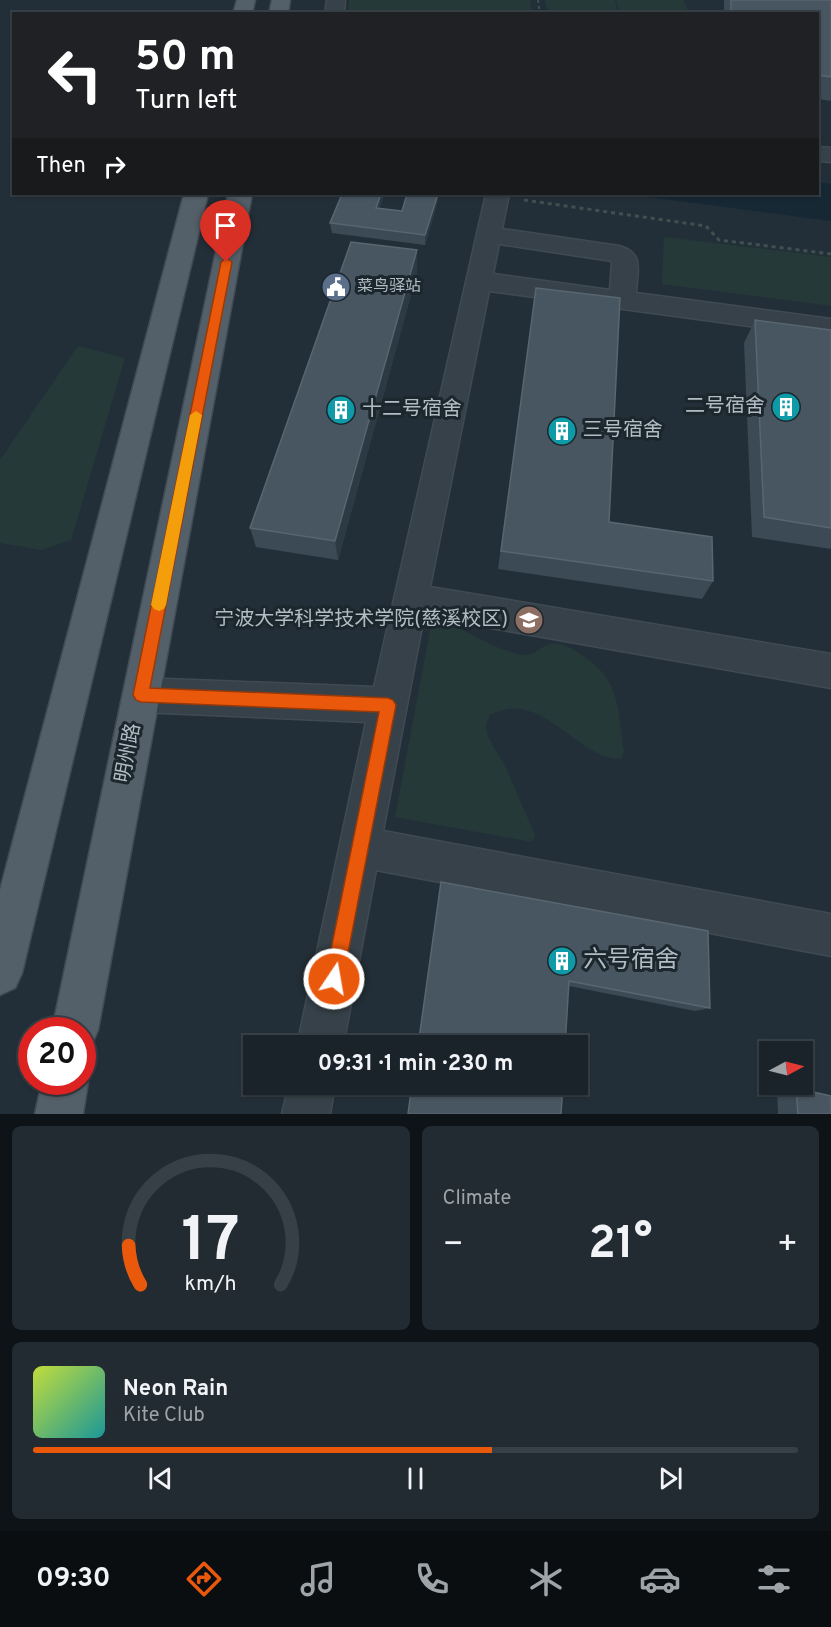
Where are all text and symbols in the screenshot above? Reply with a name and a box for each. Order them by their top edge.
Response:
text: 50 m [135,32,236,85]
icon: left [36,36,114,114]
text: Turn left [135,84,237,118]
icon: right [98,150,131,183]
text: Then [36,153,86,180]
pin [200,200,251,262]
icon: arrive [209,209,242,242]
public building icon: 菜鸟驿站 [320,271,352,303]
place label: 菜鸟驿站 [357,277,421,297]
building icon: 二号宿舍 [770,391,802,423]
building icon: 十二号宿舍 [325,394,357,426]
place label: 二号宿舍 [685,394,765,420]
place label: 十二号宿舍 [362,397,462,423]
building icon: 三号宿舍 [546,415,578,447]
place label: 三号宿舍 [583,418,663,444]
school or university icon: 宁波大学科学技术学院(慈溪校区) [513,604,545,636]
place label: 宁波大学科学技术学院(慈溪校区) [214,607,508,633]
street label: 明州路 [111,721,147,785]
building icon: 六号宿舍 [546,945,578,977]
place label: 六号宿舍 [583,946,679,976]
position arrow [302,947,366,1011]
speed limit sign: 20 [18,1017,96,1095]
north arrow [759,1041,813,1095]
map controls [759,1041,813,1095]
text: 09:31 · 1 min · 230 m [318,1051,513,1078]
text: Climate [443,1186,511,1212]
text: 17 [182,1204,240,1283]
text: 21° [588,1217,652,1274]
text: − [443,1225,464,1267]
text: + [777,1225,798,1267]
text: km/h [185,1271,237,1298]
text: Neon Rain [123,1376,228,1403]
text: Kite Club [123,1403,205,1429]
icon: previous [144,1462,177,1495]
icon: pause [399,1462,432,1495]
icon: next [654,1462,687,1495]
icon: directions [183,1558,225,1600]
icon: music [297,1558,339,1600]
icon: phone [411,1558,453,1600]
icon: climate [525,1558,567,1600]
icon: car [639,1558,681,1600]
icon: filters [753,1558,795,1600]
text: 09:30 [36,1562,110,1596]

